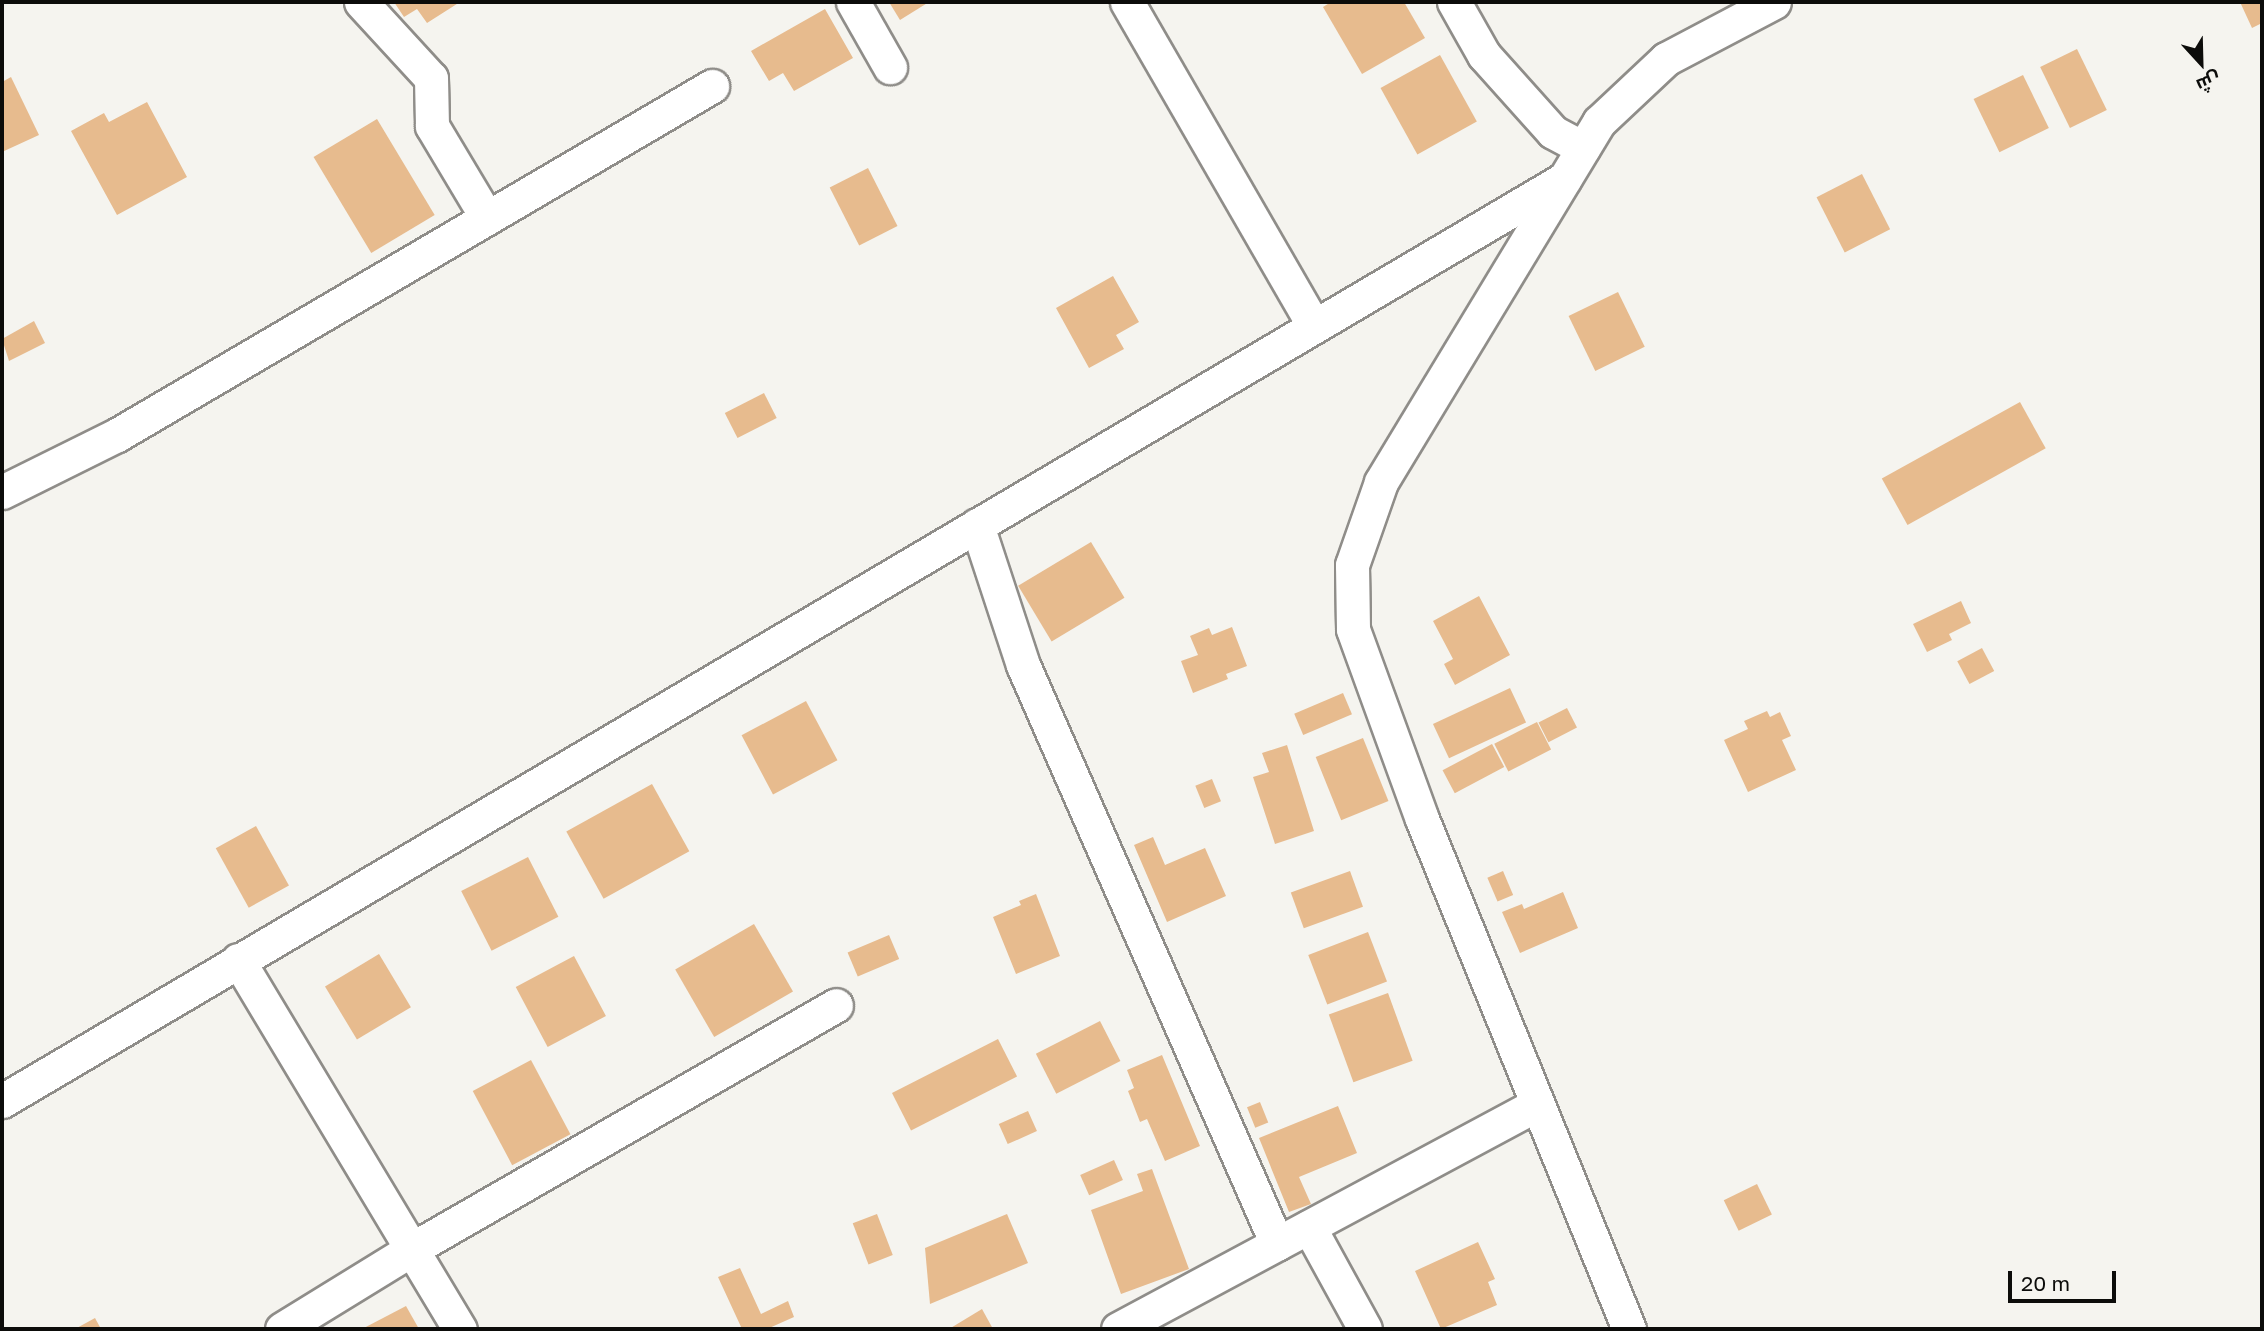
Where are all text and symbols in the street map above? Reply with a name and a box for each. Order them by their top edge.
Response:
north arrow [2166,28,2236,98]
text: ش [2193,68,2225,98]
scale bar [2012,1258,2120,1302]
text: 20 m [2021,1270,2070,1296]

